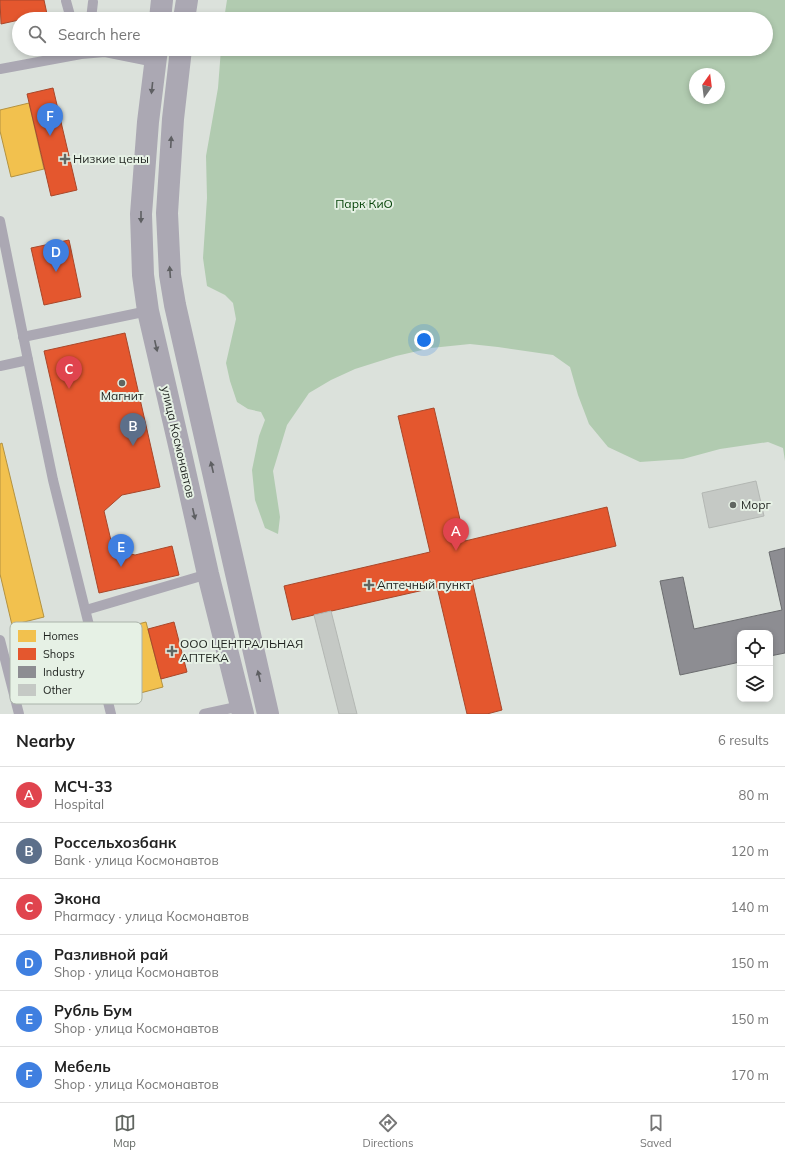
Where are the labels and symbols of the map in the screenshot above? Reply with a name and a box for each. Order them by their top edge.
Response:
north arrow [689,68,725,104]
one-way arrow [149,82,155,94]
pin: F [37,103,63,136]
one-way arrow [168,136,175,148]
place label: Низкие цены [73,151,149,166]
marker: Низкие цены [60,154,70,164]
park label: Парк КиО [335,196,393,211]
one-way arrow [138,211,144,224]
pin: D [43,239,69,272]
one-way arrow [167,266,174,278]
your location [414,330,434,350]
one-way arrow [154,340,160,352]
pin: C [56,356,82,389]
marker: Магнит [117,378,127,388]
street label: улица Космонавтов [158,384,199,500]
place label: Магнит [101,388,144,403]
pin: B [120,413,146,446]
one-way arrow [208,461,214,474]
place label: Морг [741,497,772,512]
marker: Морг [728,500,738,510]
one-way arrow [192,508,198,520]
pin: A [443,518,469,551]
pin: E [108,534,134,567]
place label: Аптечный пункт [377,577,471,592]
marker: Аптечный пункт [364,580,374,590]
legend [10,622,142,704]
text: Homes [43,629,79,643]
place label: ООО ЦЕНТРАЛЬНАЯ АПТЕКА [180,636,303,665]
marker: ООО ЦЕНТРАЛЬНАЯ АПТЕКА [167,646,177,656]
text: Shops [43,647,75,661]
text: Industry [43,665,85,679]
one-way arrow [256,670,262,682]
text: Other [43,683,72,697]

